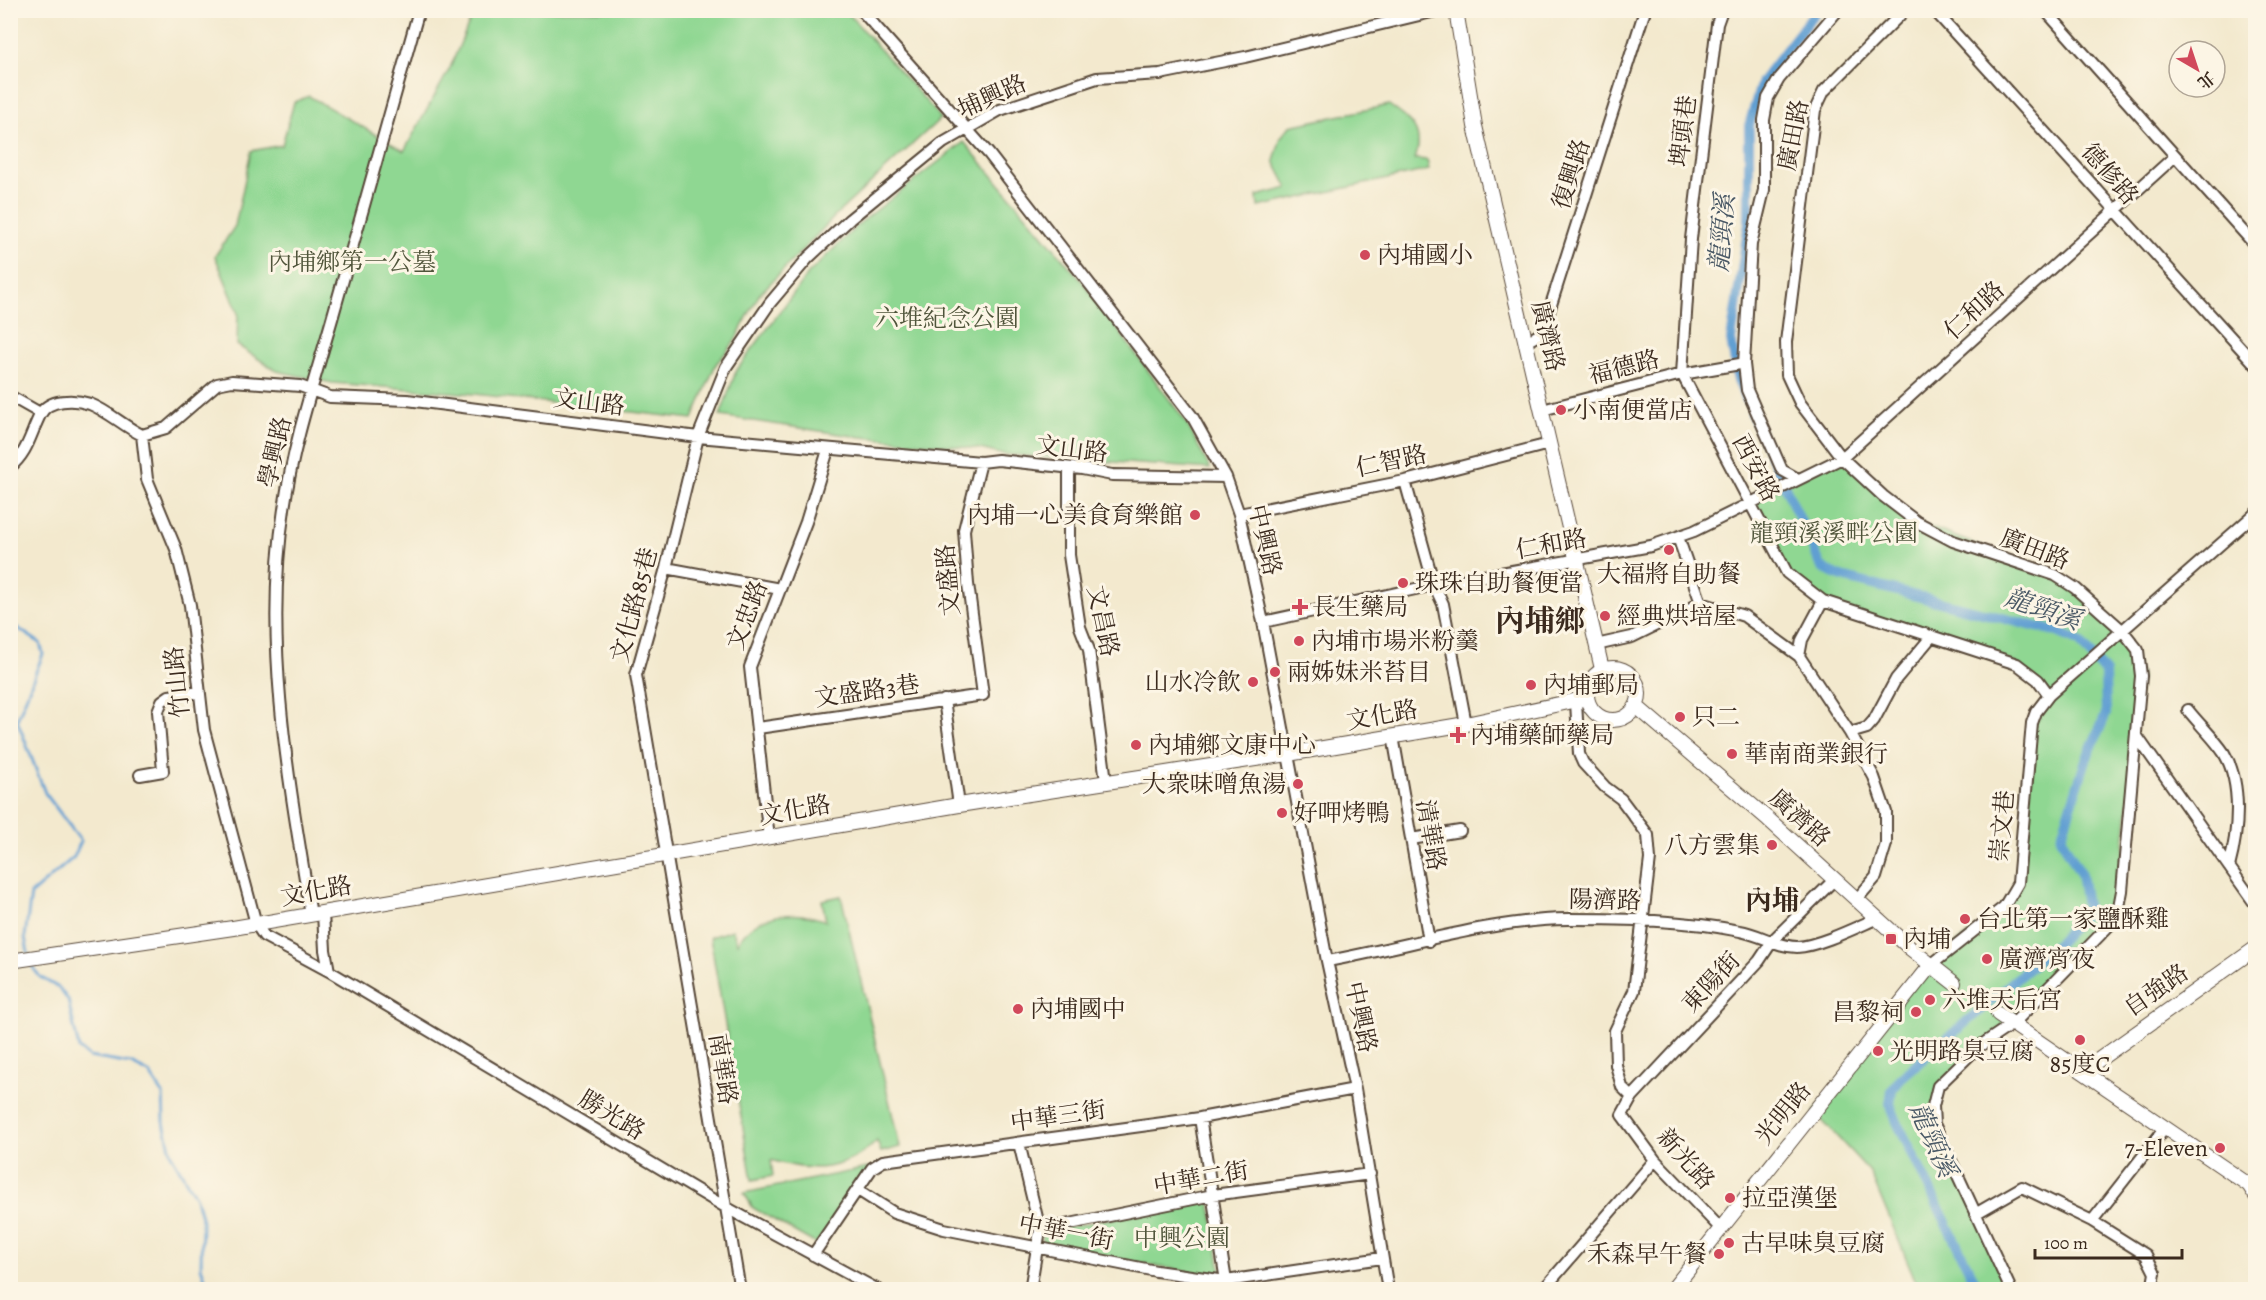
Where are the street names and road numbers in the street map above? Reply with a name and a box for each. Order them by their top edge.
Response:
street label: 埔興路 [953,67,1031,125]
street label: 埤頭巷 [1663,93,1703,169]
street label: 廣田路 [1770,97,1816,173]
street label: 復興路 [1545,135,1597,213]
street label: 德修路 [2074,136,2146,212]
street label: 仁和路 [1937,274,2011,346]
street label: 廣濟路 [1524,297,1572,375]
street label: 福德路 [1585,343,1663,391]
street label: 文山路 [551,382,627,422]
street label: 學興路 [251,413,299,491]
street label: 文山路 [1034,429,1110,469]
street label: 西安路 [1725,429,1787,507]
street label: 仁智路 [1352,438,1430,484]
street label: 中興路 [1241,501,1289,579]
street label: 廣田路 [1996,521,2074,577]
street label: 仁和路 [1513,522,1589,566]
street label: 文盛路 [929,543,967,617]
street label: 文化路85巷 [603,544,665,666]
street label: 文忠路 [719,576,775,654]
street label: 文昌路 [1080,582,1126,660]
street label: 竹山路 [157,645,197,719]
street label: 文盛路3巷 [812,668,922,714]
street label: 文化路 [1344,693,1420,737]
street label: 廣濟路 [1763,782,1837,854]
street label: 文化路 [757,788,833,832]
street label: 崇文巷 [1983,789,2021,863]
street label: 清華路 [1409,797,1453,873]
street label: 文化路 [278,869,354,913]
street label: 陽濟路 [1569,883,1641,917]
street label: 東陽街 [1675,945,1747,1019]
street label: 自強路 [2117,956,2195,1024]
street label: 中興路 [1338,978,1384,1056]
street label: 南華路 [702,1031,744,1107]
street label: 光明路 [1748,1075,1818,1151]
street label: 勝光路 [573,1083,651,1147]
street label: 中華三街 [1008,1093,1108,1139]
street label: 新光路 [1650,1122,1722,1196]
street label: 中華二街 [1151,1154,1251,1202]
street label: 中華一街 [1016,1207,1116,1257]

